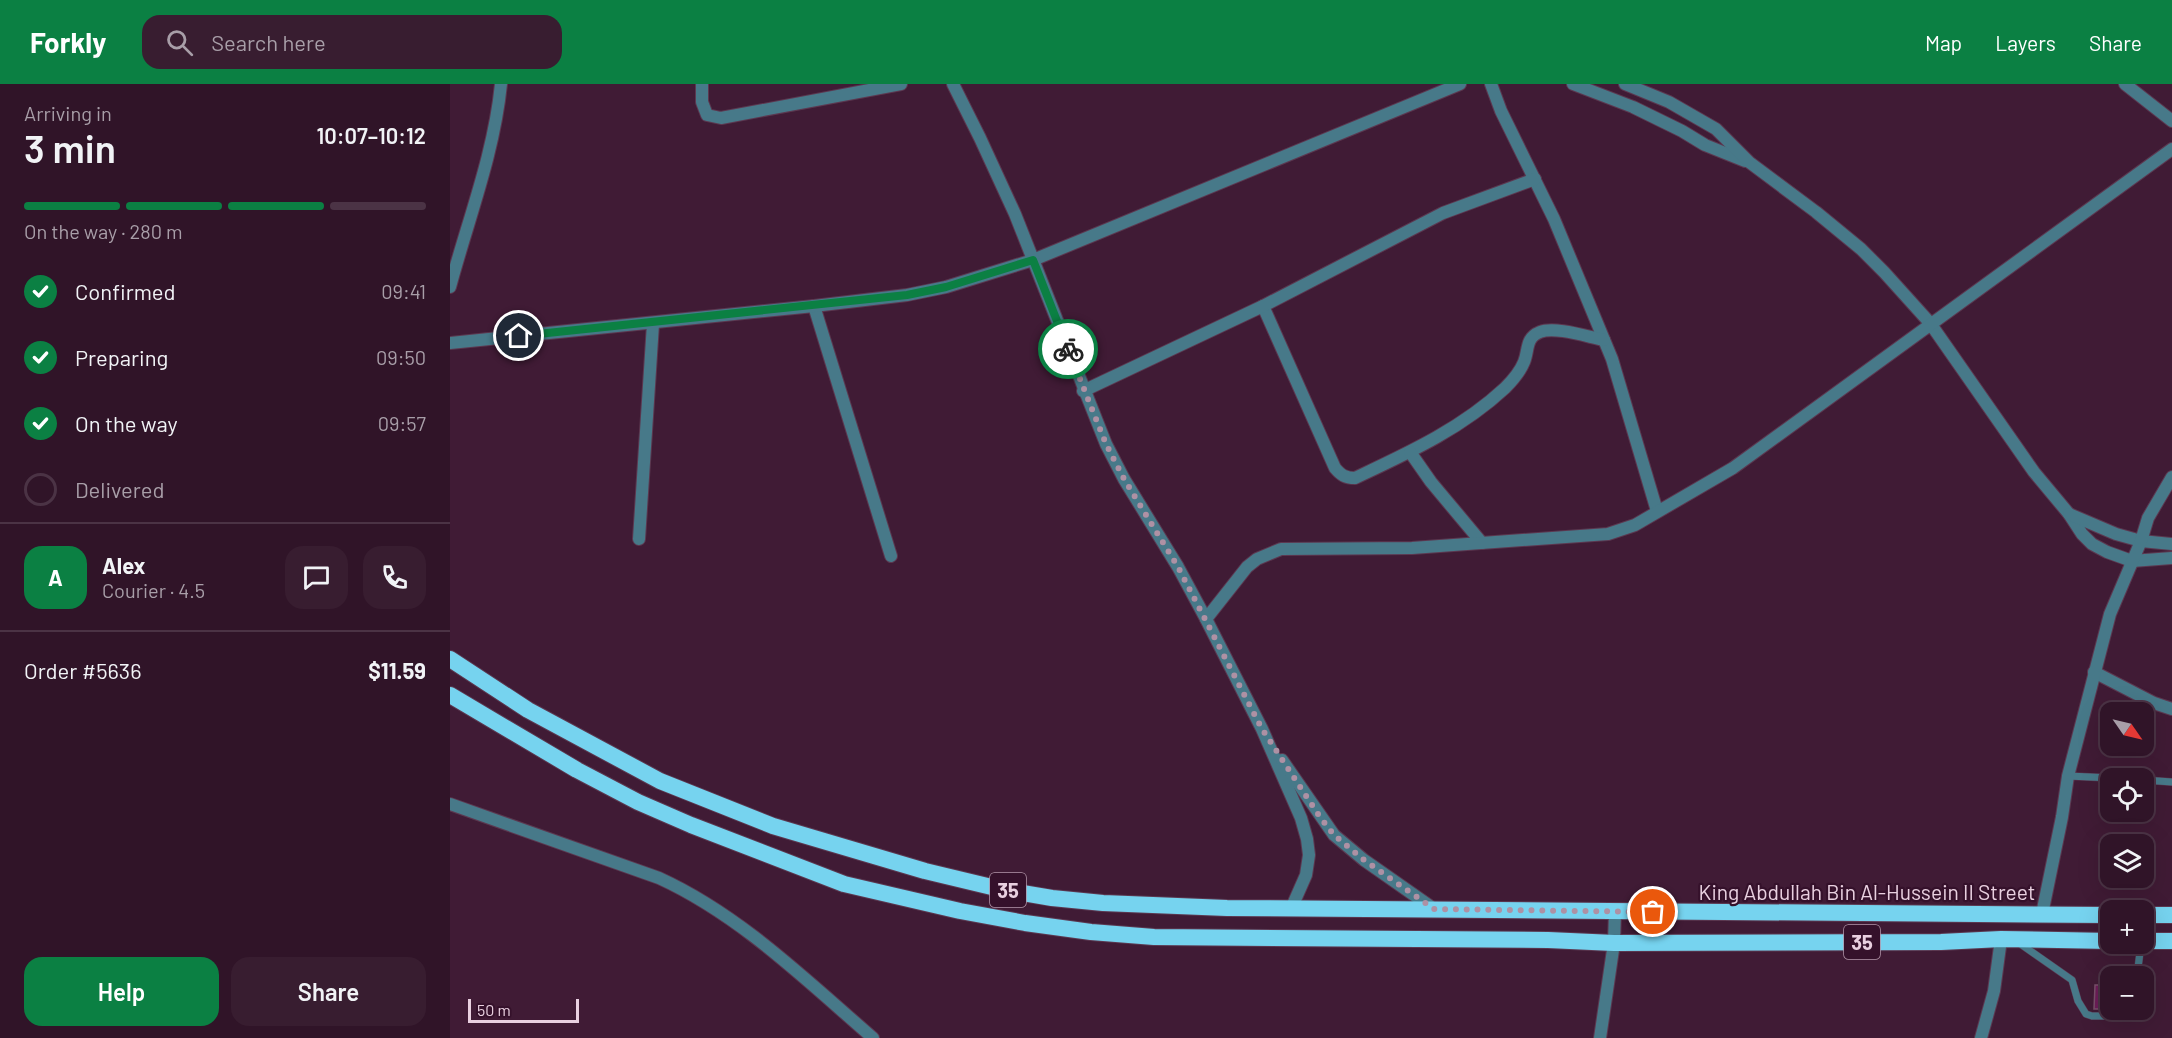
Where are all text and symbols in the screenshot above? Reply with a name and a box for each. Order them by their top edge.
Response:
search box [142,15,562,69]
text: Forkly [30,25,106,59]
icon: search [163,26,196,59]
text: Search here [211,29,326,55]
text: Map [1925,30,1962,55]
text: Layers [1995,30,2056,55]
text: Share [2089,30,2142,55]
text: Arriving in [24,101,112,125]
text: 10:07–10:12 [316,122,426,148]
text: 3 min [24,124,116,171]
text: On the way · 280 m [24,219,183,243]
icon: check [24,275,57,308]
text: Confirmed [75,278,175,304]
text: 09:41 [381,279,426,303]
pin [493,310,544,361]
icon: home [502,319,535,352]
courier [1038,319,1098,379]
icon: bike [1052,333,1085,366]
icon: check [24,341,57,374]
text: Preparing [75,344,168,370]
text: 09:50 [376,345,426,369]
icon: check [24,407,57,440]
text: On the way [75,410,178,436]
text: 09:57 [378,411,426,435]
text: Delivered [75,476,164,502]
button: chat [285,546,348,609]
button: phone [363,546,426,609]
text: Alex [102,552,145,578]
text: A [48,564,63,590]
text: Courier · 4.5 [102,578,205,602]
text: Order #5636 [24,657,142,683]
text: $11.59 [368,657,426,683]
north arrow [2100,702,2154,756]
map controls [2100,702,2154,1020]
button: locate [2100,768,2154,822]
button: layers [2100,834,2154,888]
road number: 35 [990,873,1026,907]
street label: King Abdullah Bin Al-Hussein II Street [1699,879,2035,904]
pin [1627,886,1678,937]
icon: bag [1636,895,1669,928]
button: + [2100,900,2154,954]
road number: 35 [1844,925,1880,959]
button: Help [24,957,219,1026]
button: Share [231,957,426,1026]
button: − [2100,966,2154,1020]
scale bar [468,996,579,1024]
text: 50 m [477,1000,511,1019]

